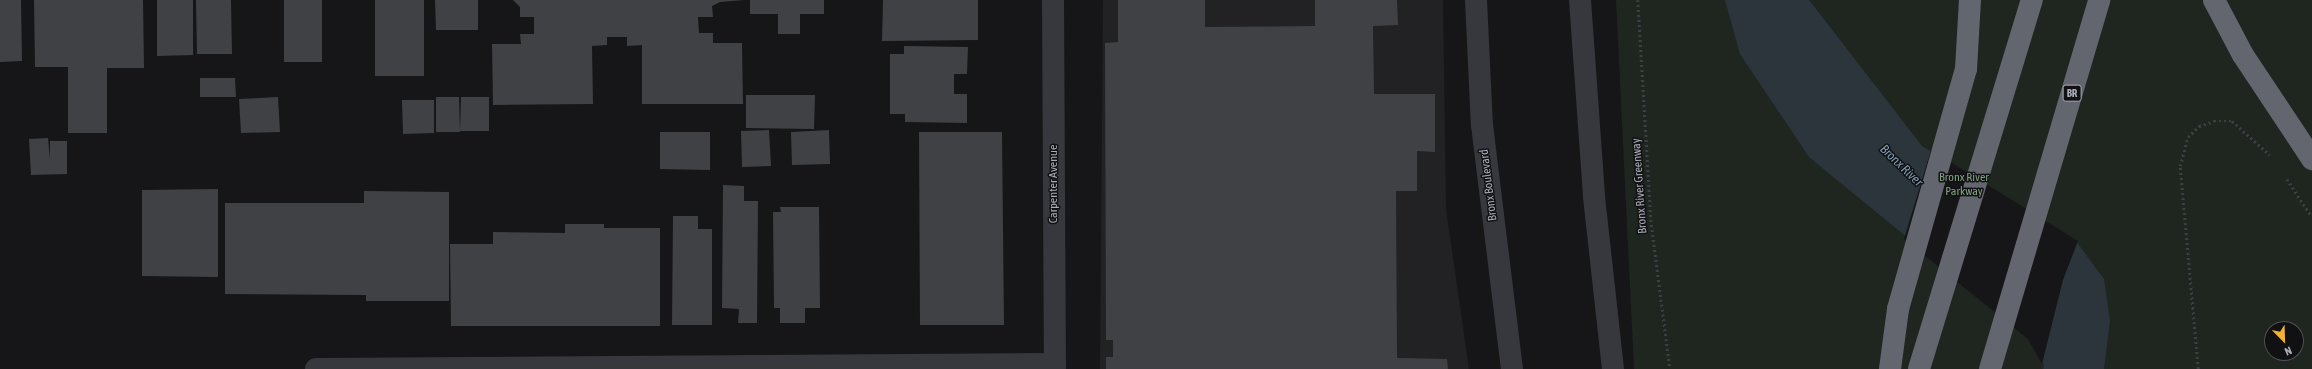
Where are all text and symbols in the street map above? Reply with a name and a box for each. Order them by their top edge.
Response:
road number: BR [2062,84,2082,102]
street label: Bronx River Greenway [1629,138,1651,234]
water label: Bronx River [1876,142,1926,190]
street label: Carpenter Avenue [1047,145,1061,223]
street label: Bronx Boulevard [1477,148,1501,222]
park label: Bronx River Parkway [1939,171,1989,199]
north arrow [2264,321,2304,361]
text: N [2283,344,2294,358]

